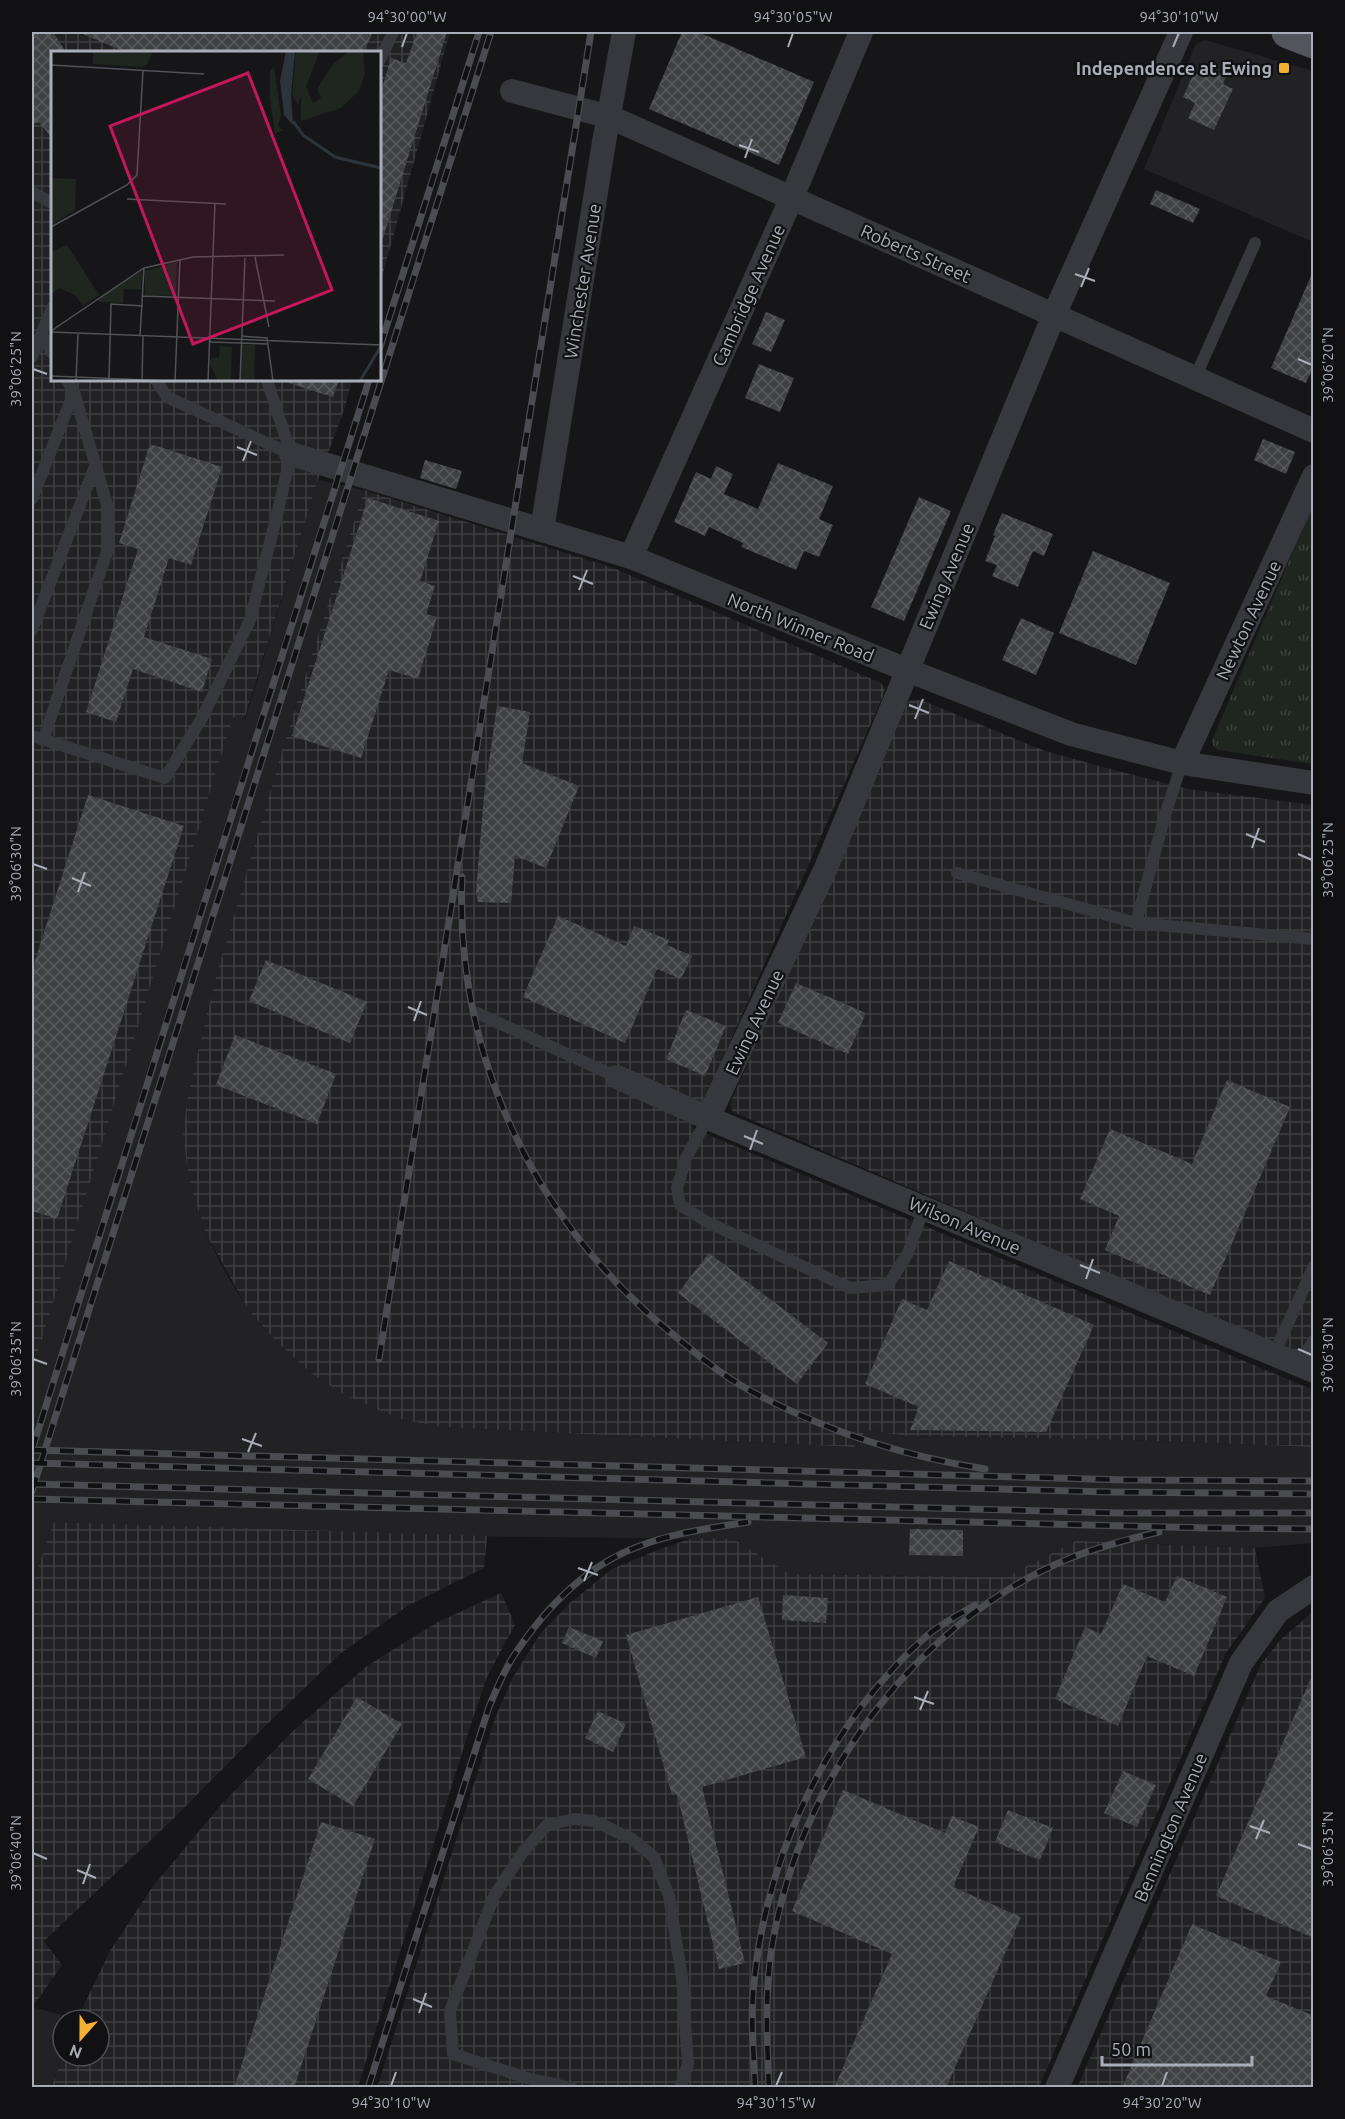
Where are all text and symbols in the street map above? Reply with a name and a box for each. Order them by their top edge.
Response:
text: 94°30'00"W [367,8,447,25]
text: 94°30'05"W [753,8,833,25]
text: 94°30'10"W [1139,8,1219,25]
inset map [51,51,381,381]
place label: Independence at Ewing [1076,58,1272,78]
marker: Independence at Ewing [1277,61,1291,75]
street label: Winchester Avenue [560,202,604,360]
street label: Roberts Street [858,220,974,286]
street label: Cambridge Avenue [708,221,788,369]
text: 39°06'20"N [1319,327,1336,403]
text: 39°06'25"N [7,331,24,407]
street label: Ewing Avenue [915,520,977,632]
street label: Newton Avenue [1212,557,1284,683]
street label: North Winner Road [725,589,877,665]
text: 39°06'25"N [1319,822,1336,898]
text: 39°06'30"N [7,826,24,902]
street label: Ewing Avenue [721,966,787,1078]
street label: Wilson Avenue [906,1192,1024,1258]
text: 39°06'30"N [1319,1317,1336,1393]
text: 39°06'35"N [7,1321,24,1397]
street label: Bennington Avenue [1130,1750,1210,1904]
text: 39°06'35"N [1319,1811,1336,1887]
text: 39°06'40"N [7,1815,24,1891]
north arrow [51,2008,111,2068]
scale bar [1102,2029,1252,2067]
text: 50 m [1111,2039,1151,2059]
text: N [67,2041,84,2063]
text: 94°30'10"W [351,2094,431,2111]
text: 94°30'15"W [736,2094,816,2111]
text: 94°30'20"W [1122,2094,1202,2111]

